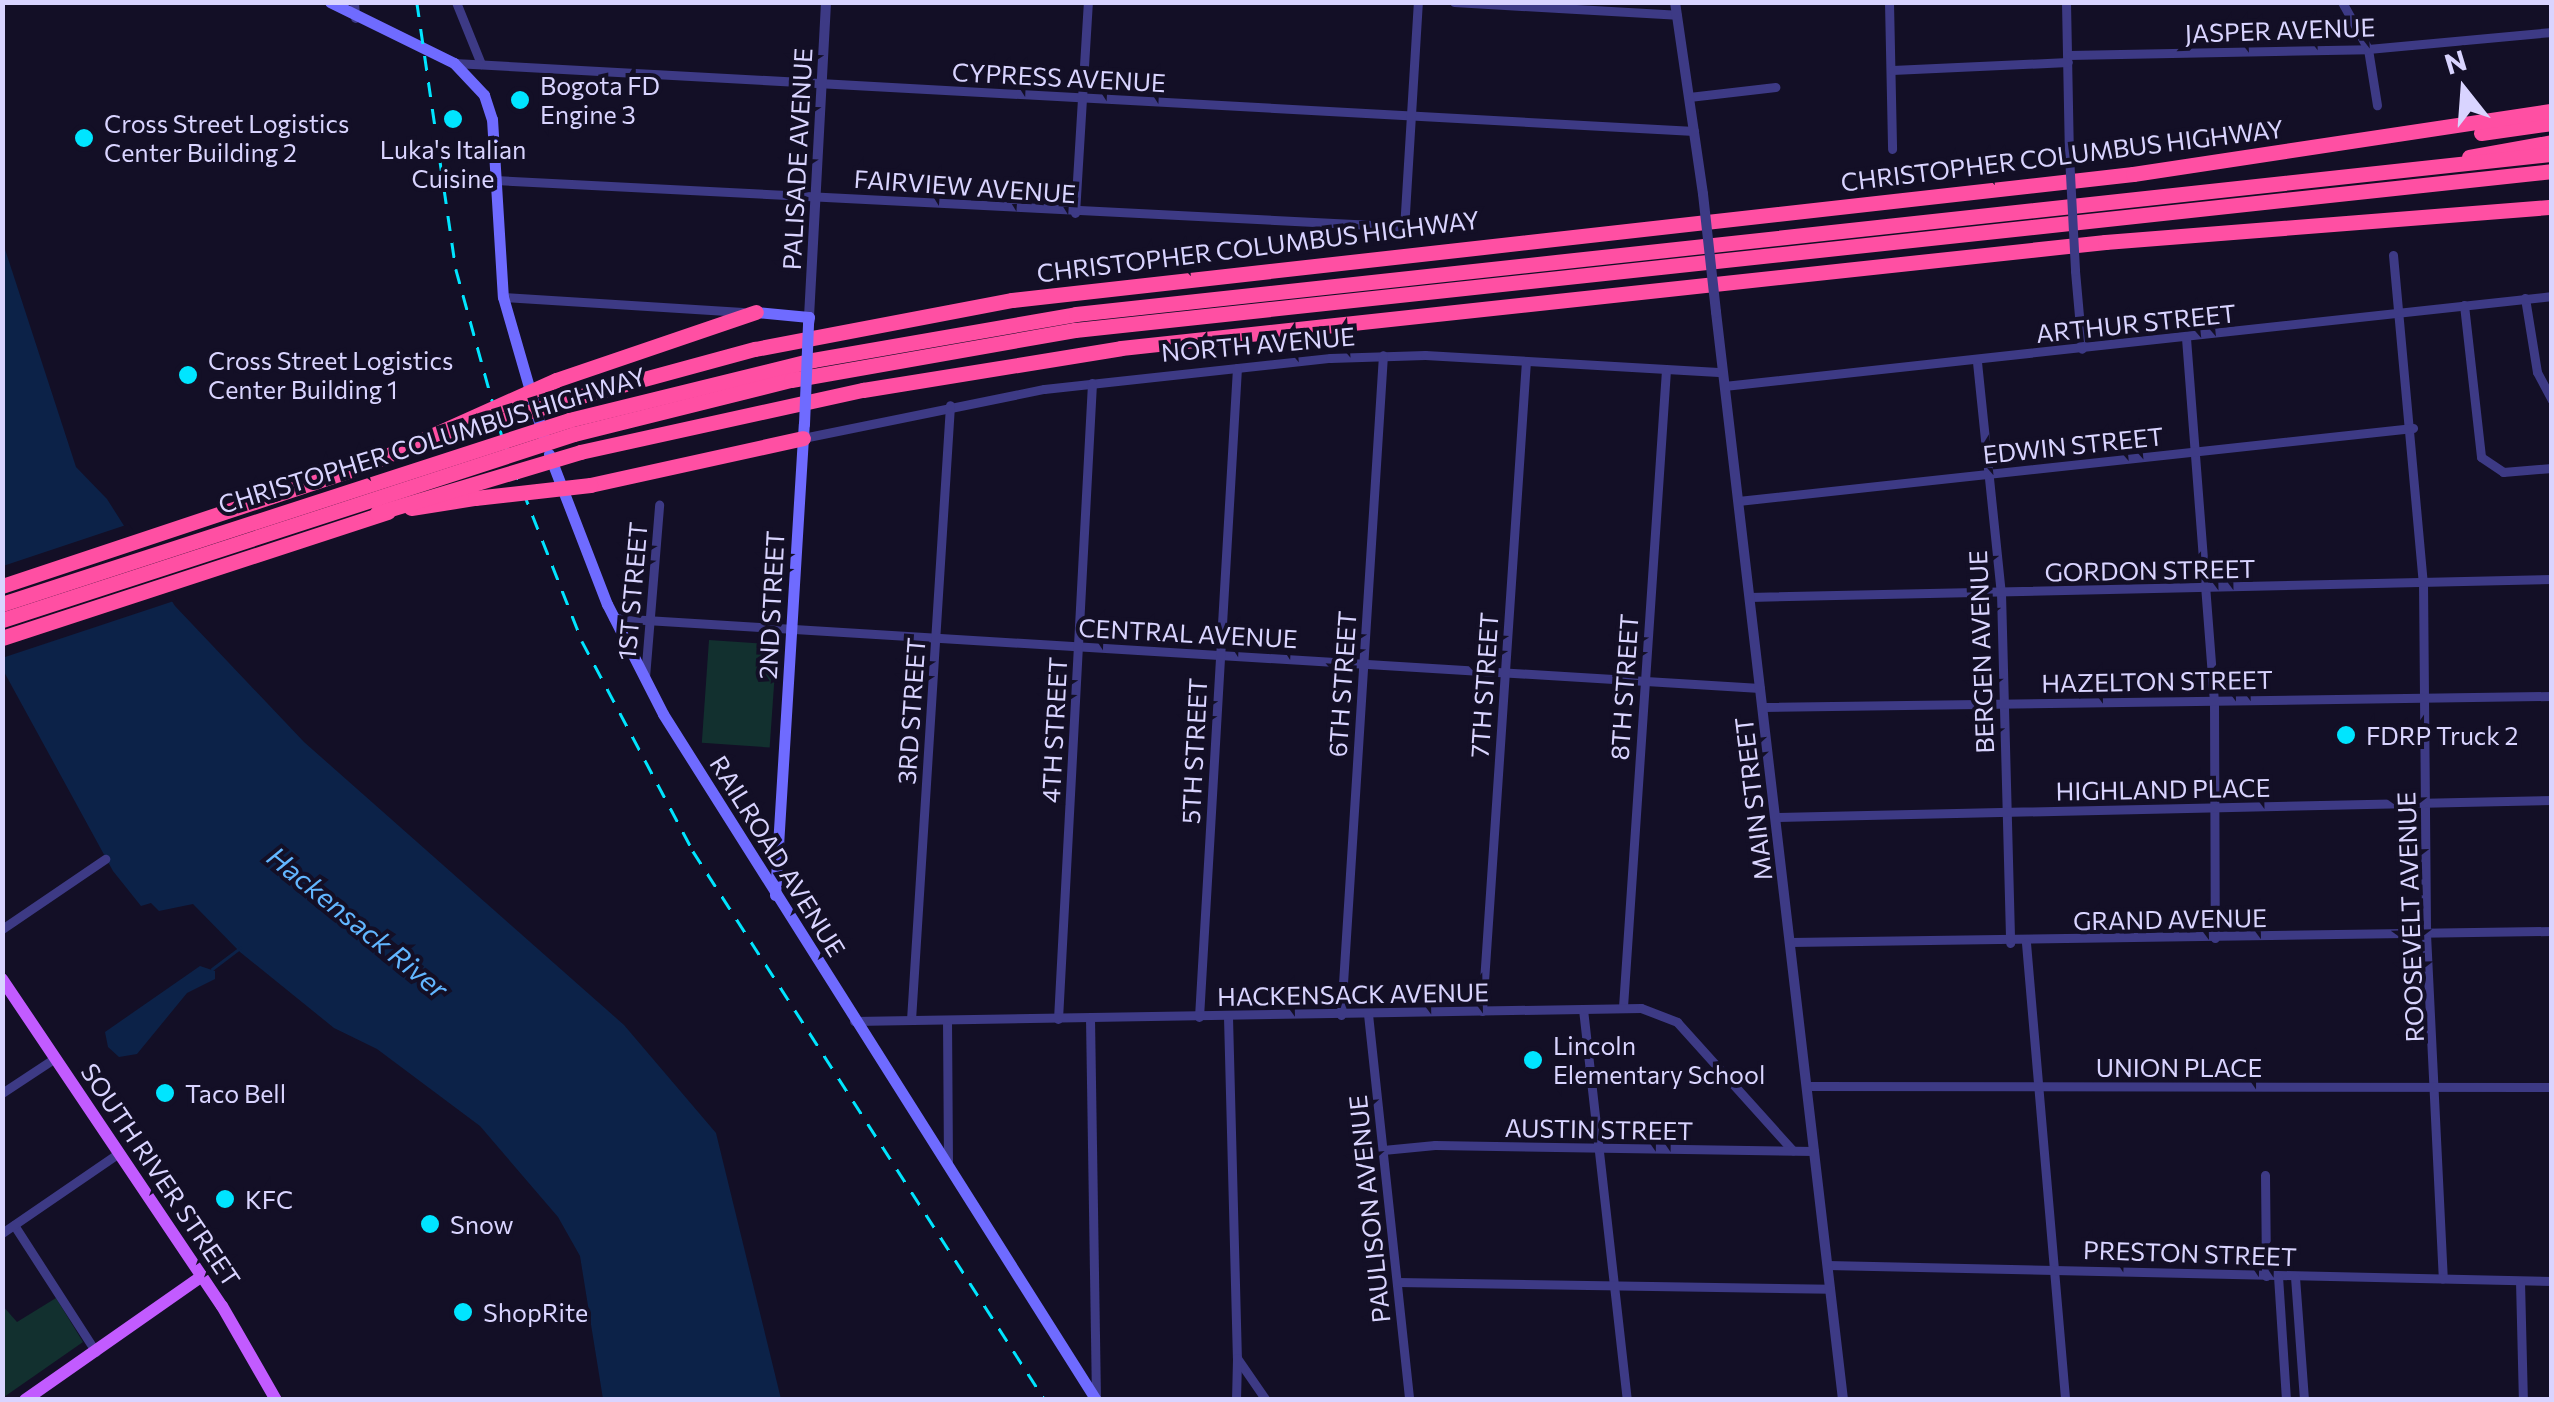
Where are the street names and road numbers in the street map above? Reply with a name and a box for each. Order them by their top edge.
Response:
street label: JASPER AVENUE [2184,12,2376,48]
street label: PALISADE AVENUE [776,47,818,271]
street label: CYPRESS AVENUE [951,56,1167,98]
street label: CHRISTOPHER COLUMBUS HIGHWAY [1839,113,2285,197]
street label: FAIRVIEW AVENUE [853,163,1077,209]
street label: CHRISTOPHER COLUMBUS HIGHWAY [1035,204,1481,288]
street label: ARTHUR STREET [2035,298,2237,348]
street label: NORTH AVENUE [1160,321,1356,367]
street label: CHRISTOPHER COLUMBUS HIGHWAY [215,361,649,519]
street label: EDWIN STREET [1981,421,2165,469]
street label: 1ST STREET [611,521,653,661]
street label: 2ND STREET [752,530,790,680]
street label: BERGEN AVENUE [1962,550,2000,754]
street label: GORDON STREET [2044,553,2256,587]
street label: 6TH STREET [1322,610,1362,758]
street label: 7TH STREET [1464,611,1504,759]
street label: CENTRAL AVENUE [1078,612,1298,654]
street label: 8TH STREET [1604,613,1644,761]
street label: 3RD STREET [891,637,931,785]
street label: 4TH STREET [1035,656,1073,804]
street label: HAZELTON STREET [2041,664,2273,698]
street label: 5TH STREET [1175,677,1213,825]
street label: MAIN STREET [1728,715,1778,883]
street label: RAILROAD AVENUE [704,750,852,962]
street label: HIGHLAND PLACE [2055,772,2271,806]
street label: ROOSEVELT AVENUE [2391,791,2429,1043]
street label: GRAND AVENUE [2073,902,2267,936]
street label: HACKENSACK AVENUE [1217,977,1489,1011]
street label: UNION PLACE [2096,1052,2262,1082]
street label: SOUTH RIVER STREET [75,1058,247,1292]
street label: PAULISON AVENUE [1342,1094,1396,1324]
street label: AUSTIN STREET [1504,1112,1694,1146]
street label: PRESTON STREET [2083,1234,2297,1272]

